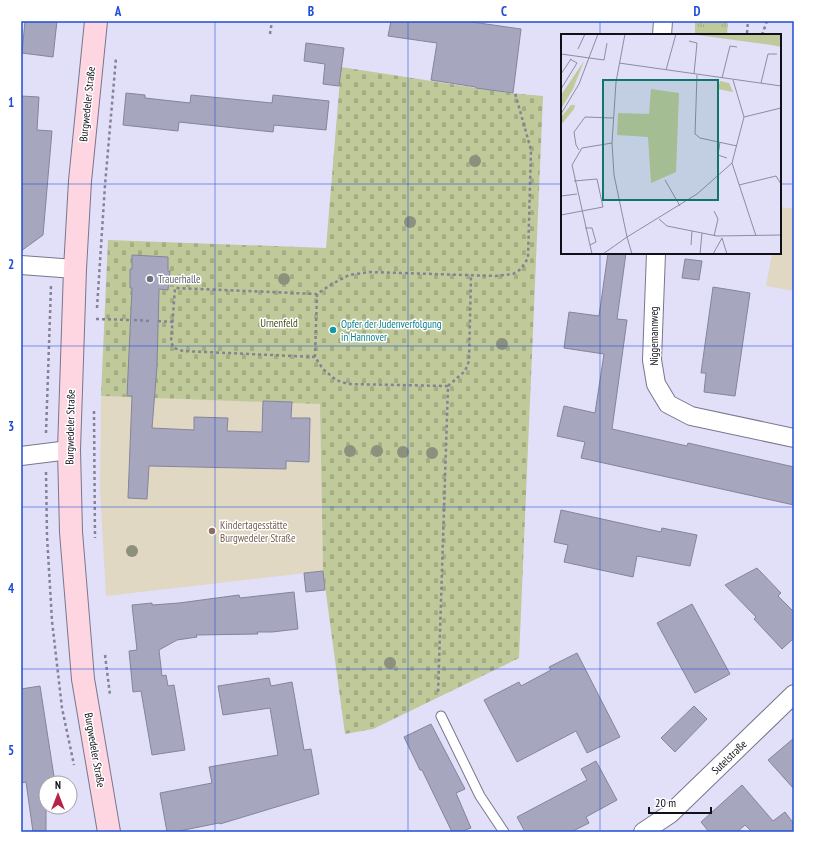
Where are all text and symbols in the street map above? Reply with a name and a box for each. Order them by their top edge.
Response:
text: A [114,3,122,20]
text: B [308,3,314,20]
text: C [501,3,507,20]
text: D [694,3,701,20]
inset map [561,34,781,254]
street label: Burgwedeler Straße [76,65,98,142]
text: 1 [8,94,14,111]
text: 2 [8,256,14,273]
place label: Trauerhalle [158,272,201,286]
marker: Trauerhalle [145,274,155,284]
street label: Niggemannweg [647,306,661,366]
park label: Urnenfeld [260,316,298,330]
place label: Opfer der Judenverfolgung in Hannover [341,317,442,344]
marker: Opfer der Judenverfolgung in Hannover [328,325,338,335]
street label: Burgwedeler Straße [62,389,78,465]
text: 3 [8,418,14,435]
place label: Kindertagesstätte Burgwedeler Straße [220,518,296,545]
marker: Kindertagesstätte Burgwedeler Straße [207,526,217,536]
text: 4 [8,580,15,597]
street label: Burgwedeler Straße [82,712,109,789]
street label: Sutelstraße [708,737,750,777]
text: 5 [8,742,14,759]
north arrow [38,775,78,815]
text: N [55,778,61,792]
scale bar [649,789,711,815]
text: 20 m [655,795,676,810]

